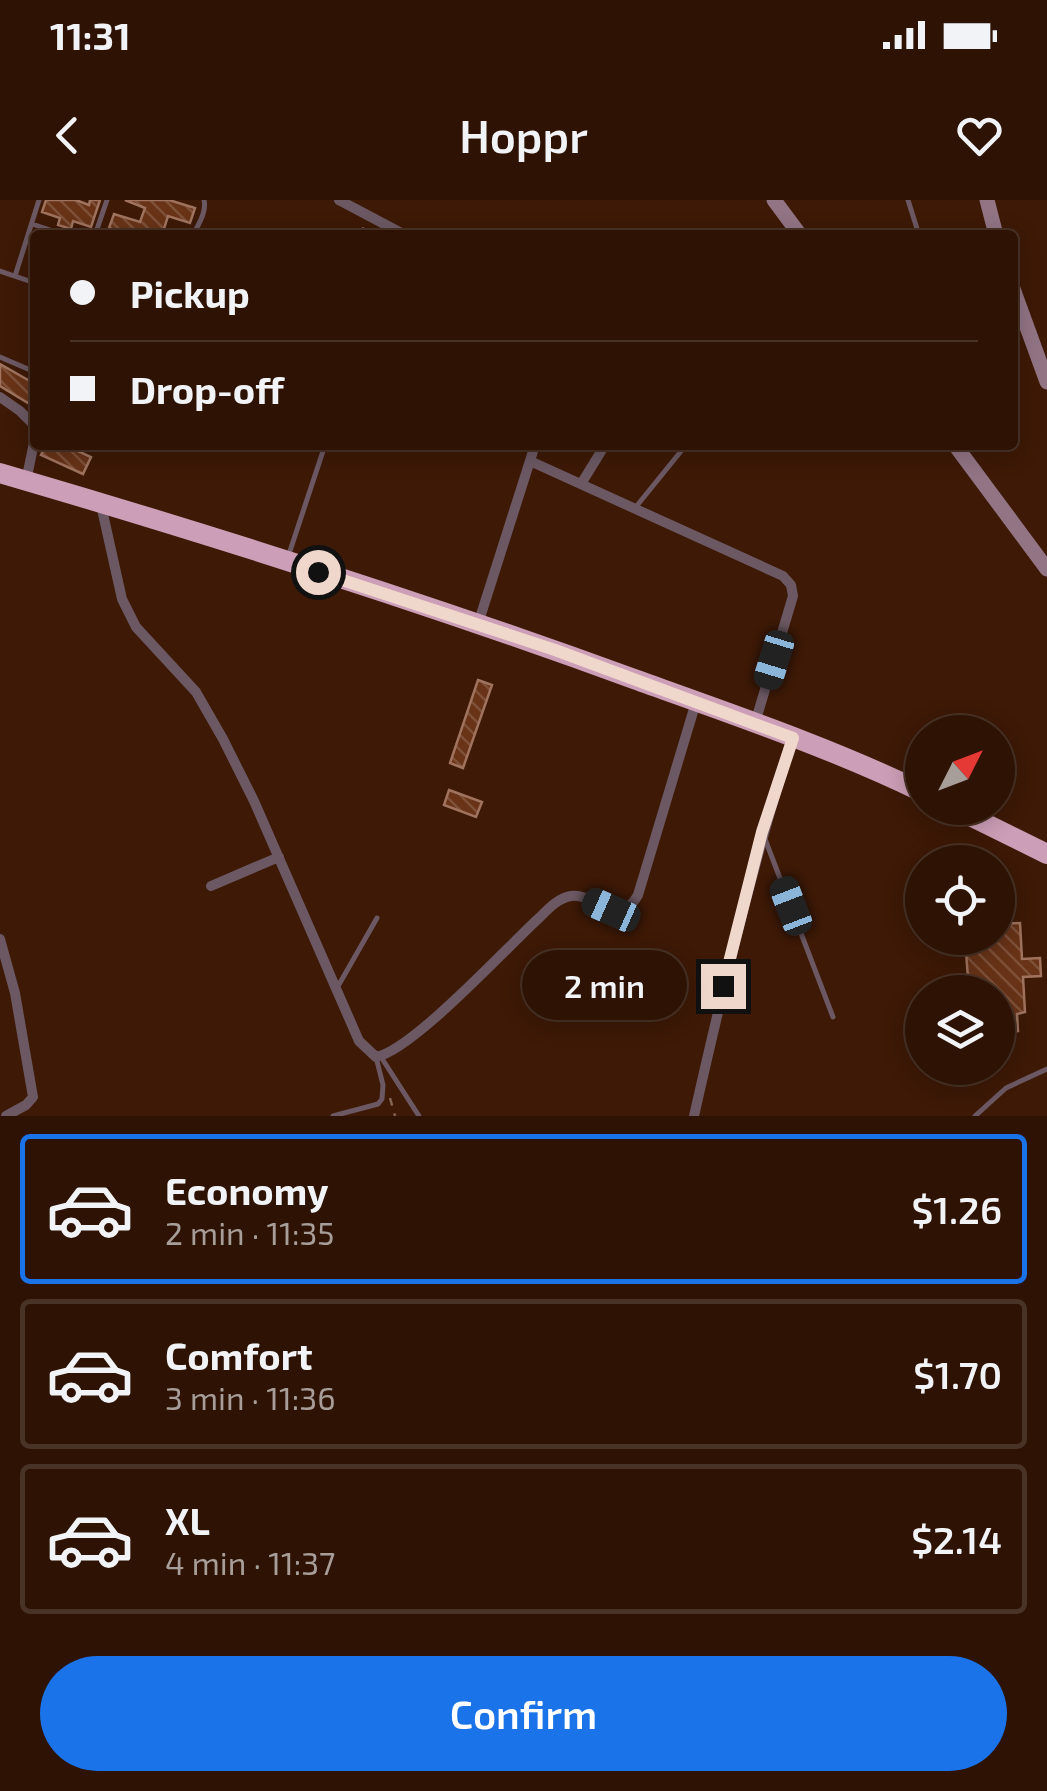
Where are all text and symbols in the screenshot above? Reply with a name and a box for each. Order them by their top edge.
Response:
text: 11:31 [50,12,131,58]
icon: back [40,108,95,163]
text: Hoppr [459,108,588,162]
icon: heart [952,108,1007,163]
text: Pickup [130,270,250,316]
text: Drop-off [130,366,284,412]
route start [296,550,341,595]
car [751,627,797,693]
north arrow [905,715,1015,825]
map controls [905,715,1015,1085]
button: locate [905,845,1015,955]
car [766,873,816,939]
car [577,884,645,936]
callout: 2 min [523,951,688,1021]
route end [701,964,746,1009]
text: 2 min [564,966,645,1004]
button: layers [905,975,1015,1085]
icon: car [45,1164,135,1254]
text: Economy [165,1167,329,1213]
text: $1.26 [911,1186,1002,1232]
text: 2 min · 11:35 [165,1213,334,1251]
icon: car [45,1329,135,1419]
text: Comfort [165,1332,313,1378]
text: $1.70 [913,1351,1002,1397]
text: 3 min · 11:36 [165,1378,335,1416]
icon: car [45,1494,135,1584]
text: XL [165,1497,210,1543]
text: $2.14 [911,1516,1002,1562]
text: 4 min · 11:37 [165,1543,335,1581]
button: Confirm [40,1656,1007,1771]

